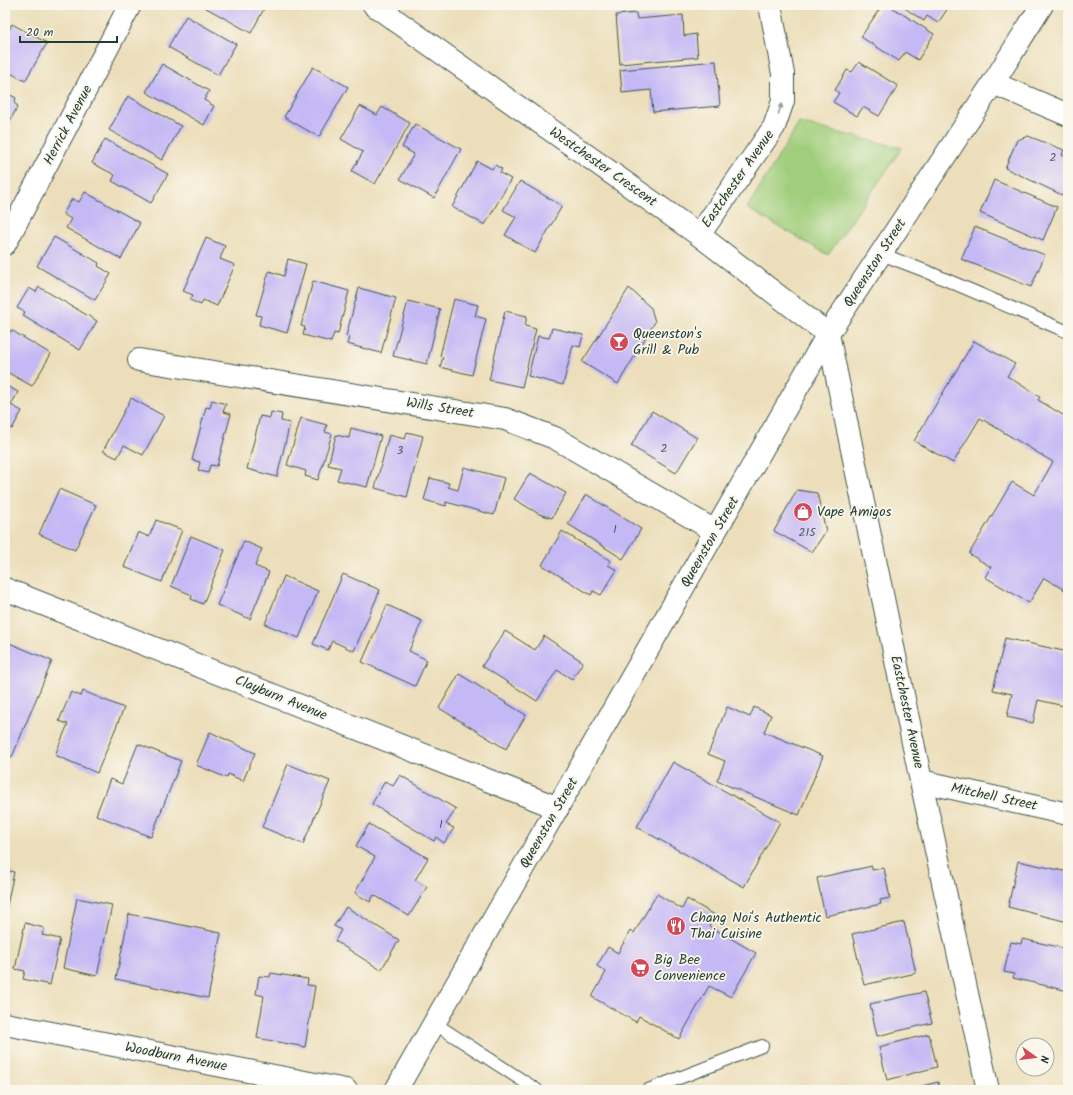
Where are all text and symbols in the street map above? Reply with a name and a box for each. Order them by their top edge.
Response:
scale bar [20,18,117,44]
text: 20 m [26,23,54,42]
street label: Herrick Avenue [38,80,99,169]
one-way arrow [778,102,784,114]
street label: Westchester Crescent [545,121,662,213]
street label: Eastchester Avenue [696,125,780,233]
house number: 2 [1050,148,1057,167]
street label: Queenston Street [838,214,912,312]
place label: Queenston's Grill & Pub [633,323,702,361]
bar icon: Queenston's Grill & Pub [608,331,630,353]
street label: Wills Street [405,392,476,424]
house number: 2 [661,439,668,458]
house number: 3 [397,441,404,460]
street label: Queenston Street [675,492,745,592]
shop icon: Vape Amigos [792,501,814,523]
place label: Vape Amigos [817,501,892,523]
house number: 1 [613,520,617,539]
house number: 215 [798,523,817,542]
street label: Eastchester Avenue [884,653,930,771]
street label: Clayburn Avenue [231,669,331,727]
street label: Queenston Street [514,773,584,873]
street label: Mitchell Street [949,777,1040,817]
house number: 1 [439,815,443,834]
place label: Chang Noi's Authentic Thai Cuisine [690,907,822,945]
restaurant icon: Chang Noi's Authentic Thai Cuisine [665,915,687,937]
place label: Big Bee Convenience [654,949,726,987]
supermarket icon: Big Bee Convenience [629,957,651,979]
street label: Woodburn Avenue [123,1036,230,1078]
north arrow [1015,1037,1055,1077]
text: N [1034,1054,1053,1065]

